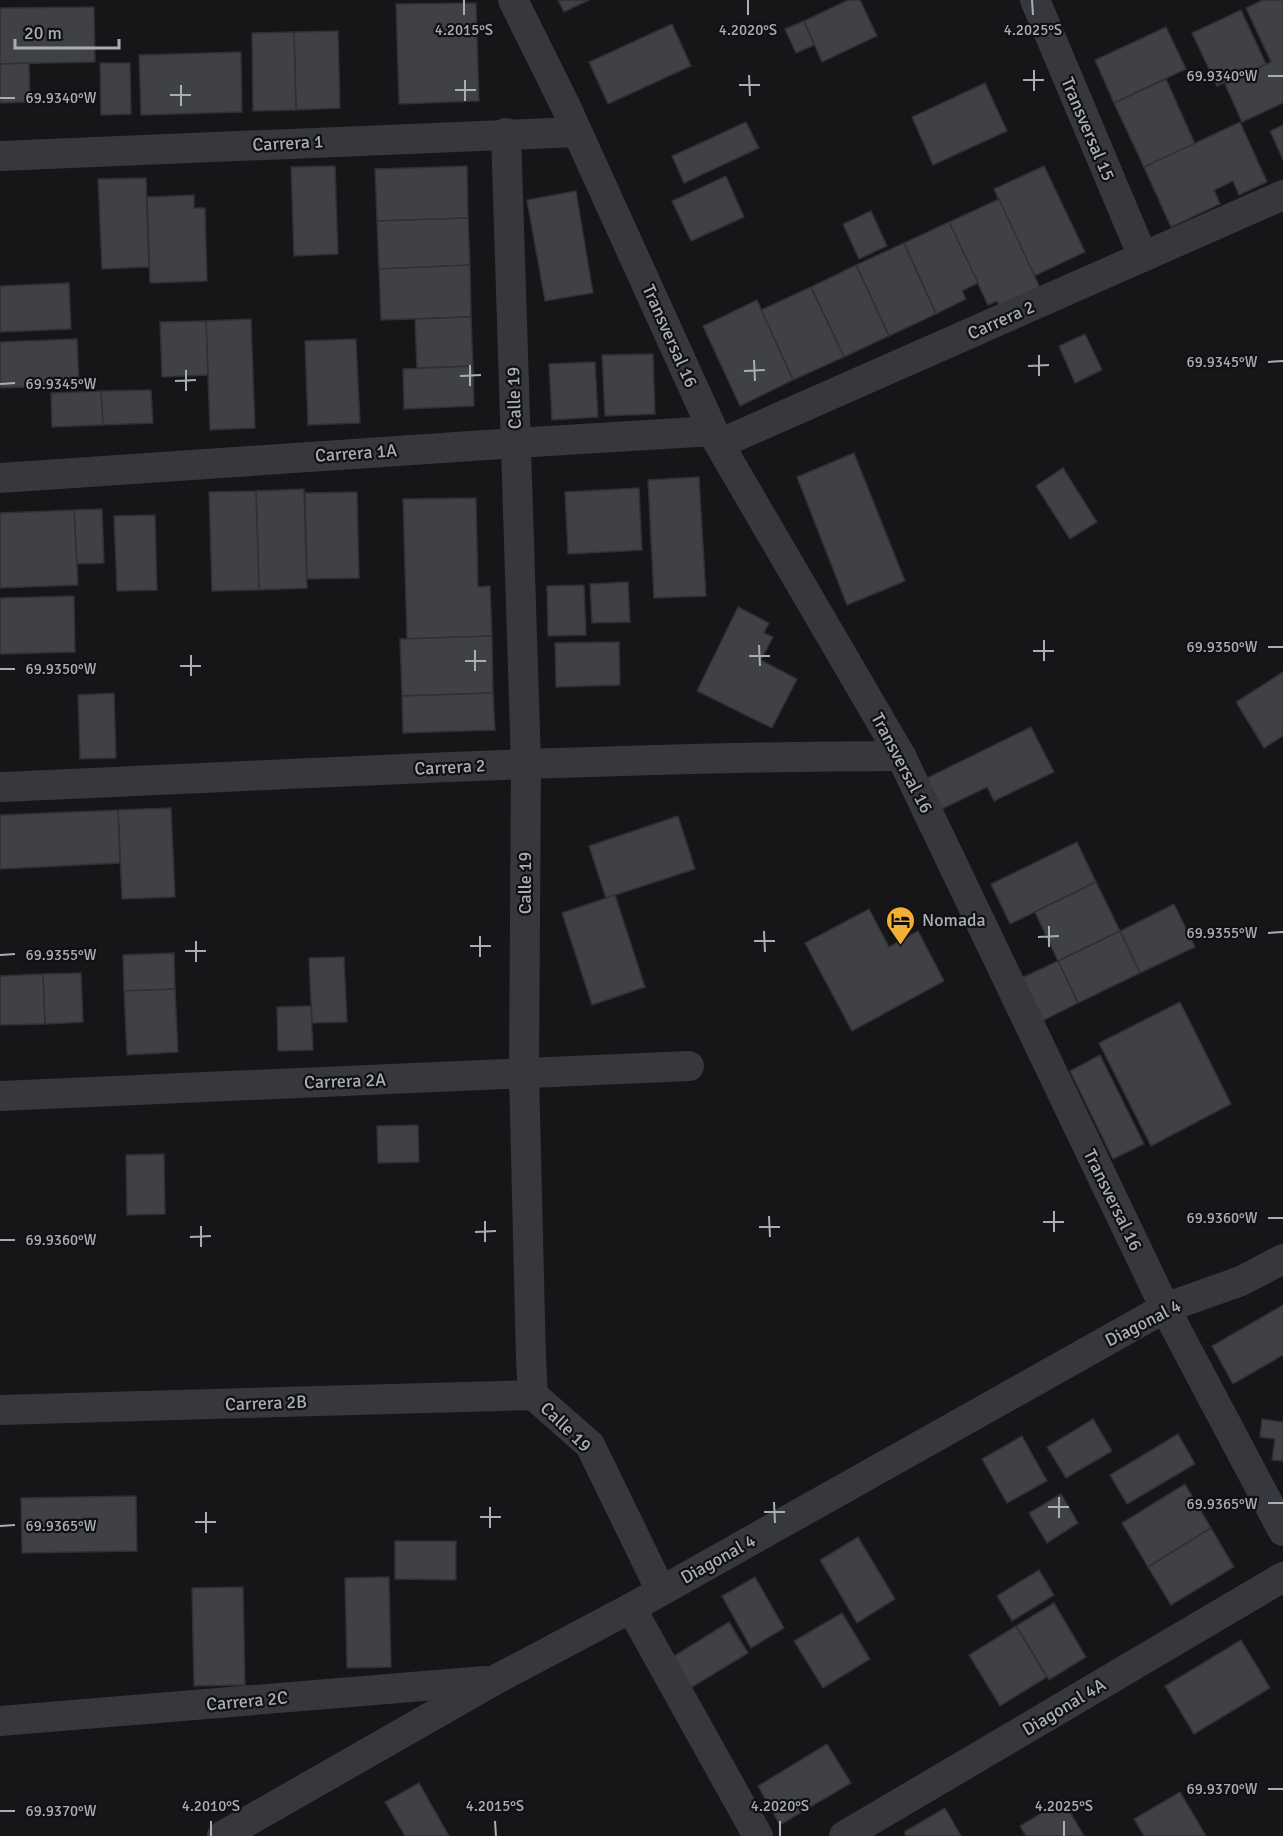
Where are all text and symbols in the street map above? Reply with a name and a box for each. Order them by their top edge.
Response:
scale bar [15,12,118,50]
text: 4.2015°S [435,21,493,39]
text: 4.2020°S [719,21,777,39]
text: 4.2025°S [1004,21,1062,39]
text: 20 m [24,22,62,44]
text: 69.9340°W [1187,67,1258,85]
street label: Transversal 15 [1056,74,1120,184]
text: 69.9340°W [26,89,97,107]
street label: Carrera 1 [252,130,324,156]
street label: Transversal 16 [637,281,703,391]
street label: Carrera 2 [964,295,1038,345]
text: 69.9345°W [1187,353,1258,371]
street label: Calle 19 [502,366,526,430]
text: 69.9345°W [26,375,97,393]
street label: Carrera 1A [314,439,398,467]
text: 69.9350°W [1187,638,1258,656]
text: 69.9350°W [26,660,97,678]
street label: Transversal 16 [866,709,938,817]
street label: Carrera 2 [414,754,486,780]
street label: Calle 19 [514,852,536,914]
hotel icon: Nomada [885,904,917,946]
place label: Nomada [922,909,986,931]
text: 69.9355°W [1187,924,1258,942]
text: 69.9355°W [26,946,97,964]
street label: Carrera 2A [304,1069,386,1093]
street label: Transversal 16 [1079,1145,1147,1255]
text: 69.9360°W [1187,1209,1258,1227]
text: 69.9360°W [26,1231,97,1249]
street label: Diagonal 4 [1101,1294,1185,1351]
street label: Carrera 2B [225,1391,307,1415]
street label: Calle 19 [536,1397,596,1457]
text: 69.9365°W [1187,1495,1258,1513]
text: 69.9365°W [26,1517,97,1535]
street label: Diagonal 4 [677,1529,760,1589]
street label: Diagonal 4A [1018,1674,1110,1740]
street label: Carrera 2C [205,1686,289,1716]
text: 69.9370°W [1187,1780,1258,1798]
text: 4.2010°S [182,1797,240,1815]
text: 4.2015°S [466,1797,524,1815]
text: 4.2020°S [751,1797,809,1815]
text: 4.2025°S [1035,1797,1093,1815]
text: 69.9370°W [26,1802,97,1820]

